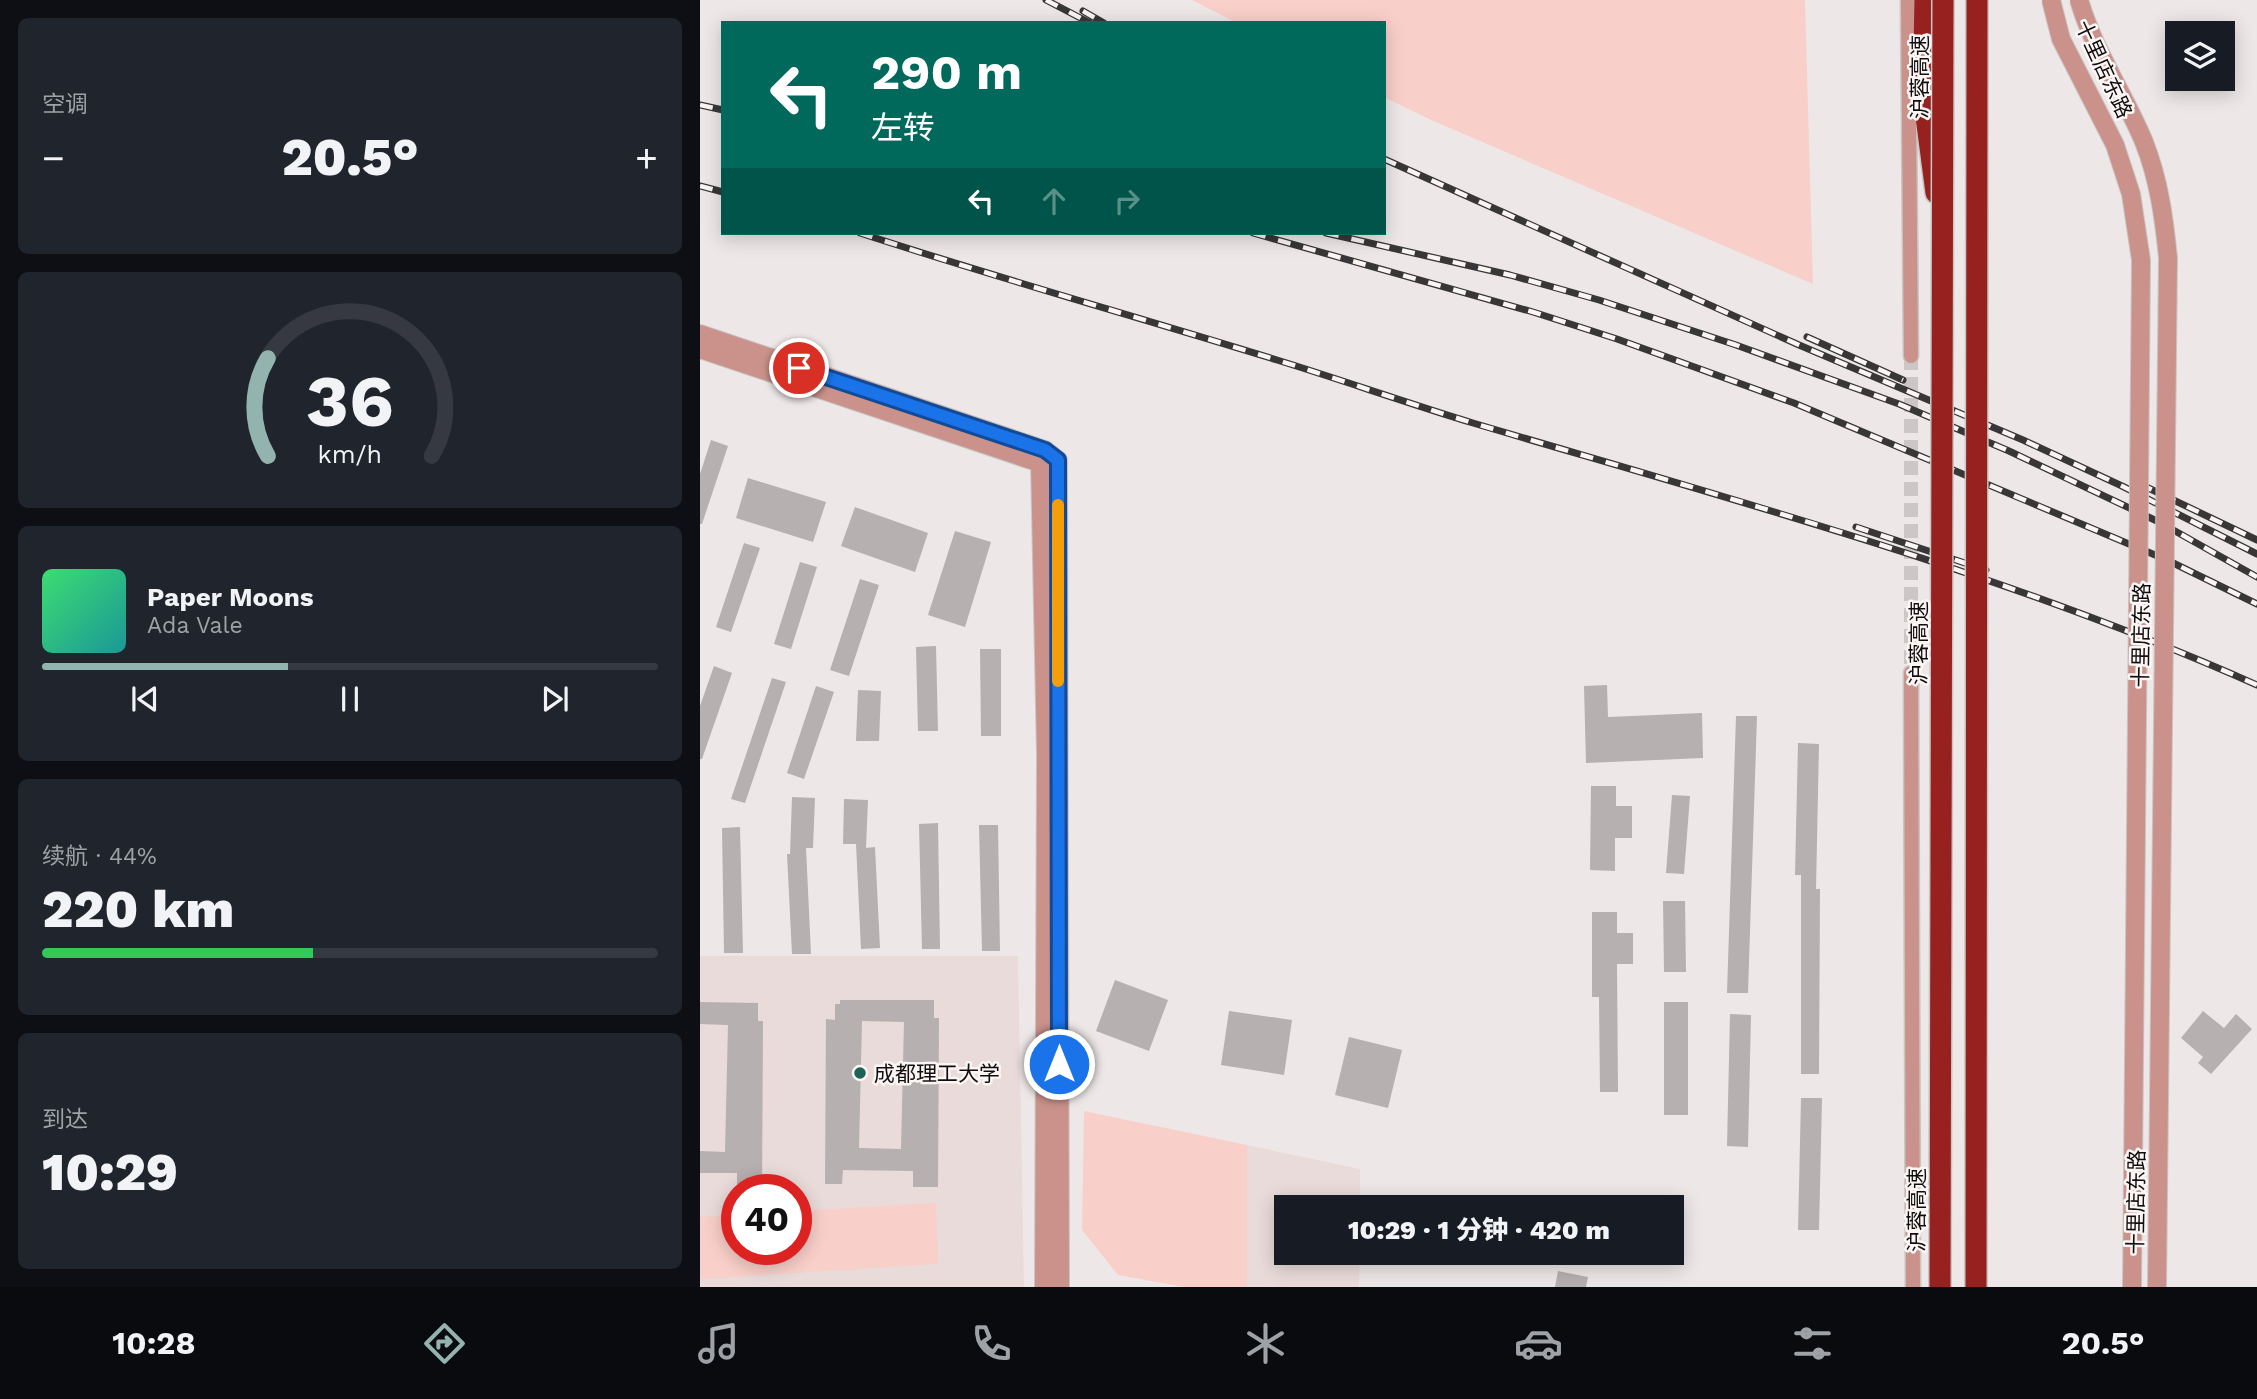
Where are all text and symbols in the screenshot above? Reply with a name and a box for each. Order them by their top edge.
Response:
street label: 十里店东路 [2070,16,2138,122]
map controls [2165,21,2235,91]
button: layers [2165,21,2235,91]
street label: 沪蓉高速 [1907,35,1932,119]
text: 290 m [871,43,1022,101]
icon: left [756,49,847,140]
text: 空调 [42,91,88,118]
text: 左转 [871,109,935,147]
text: 20.5° [281,127,419,188]
text: − [42,136,65,180]
text: + [635,136,658,180]
icon: left [962,182,1000,220]
icon: ahead [1035,182,1073,220]
icon: right [1108,182,1146,220]
pin [769,338,829,398]
icon: arrive [780,349,818,387]
text: 36 [306,358,394,444]
text: km/h [318,439,382,468]
text: Paper Moons [147,582,314,612]
street label: 十里店东路 [2128,582,2154,688]
street label: 沪蓉高速 [1906,601,1931,685]
text: Ada Vale [147,612,243,639]
icon: previous [126,680,164,718]
icon: pause [331,680,369,718]
icon: next [536,680,574,718]
text: 续航 · 44% [42,843,157,870]
text: 220 km [42,879,234,940]
position arrow [1022,1027,1096,1101]
place label: 成都理工大学 [874,1061,1000,1086]
marker: 成都理工大学 [852,1065,868,1081]
text: 到达 [42,1106,88,1133]
text: 10:29 [42,1142,178,1203]
street label: 十里店东路 [2123,1149,2149,1255]
street label: 沪蓉高速 [1904,1168,1929,1252]
speed limit sign: 40 [721,1174,812,1265]
text: 10:29 · 1 分钟 · 420 m [1348,1215,1610,1245]
icon: directions [420,1319,469,1368]
icon: music [694,1319,743,1368]
icon: phone [967,1319,1016,1368]
icon: climate [1241,1319,1290,1368]
icon: car [1514,1319,1563,1368]
icon: filters [1788,1319,1837,1368]
text: 10:28 [112,1324,195,1362]
text: 20.5° [2062,1324,2145,1362]

